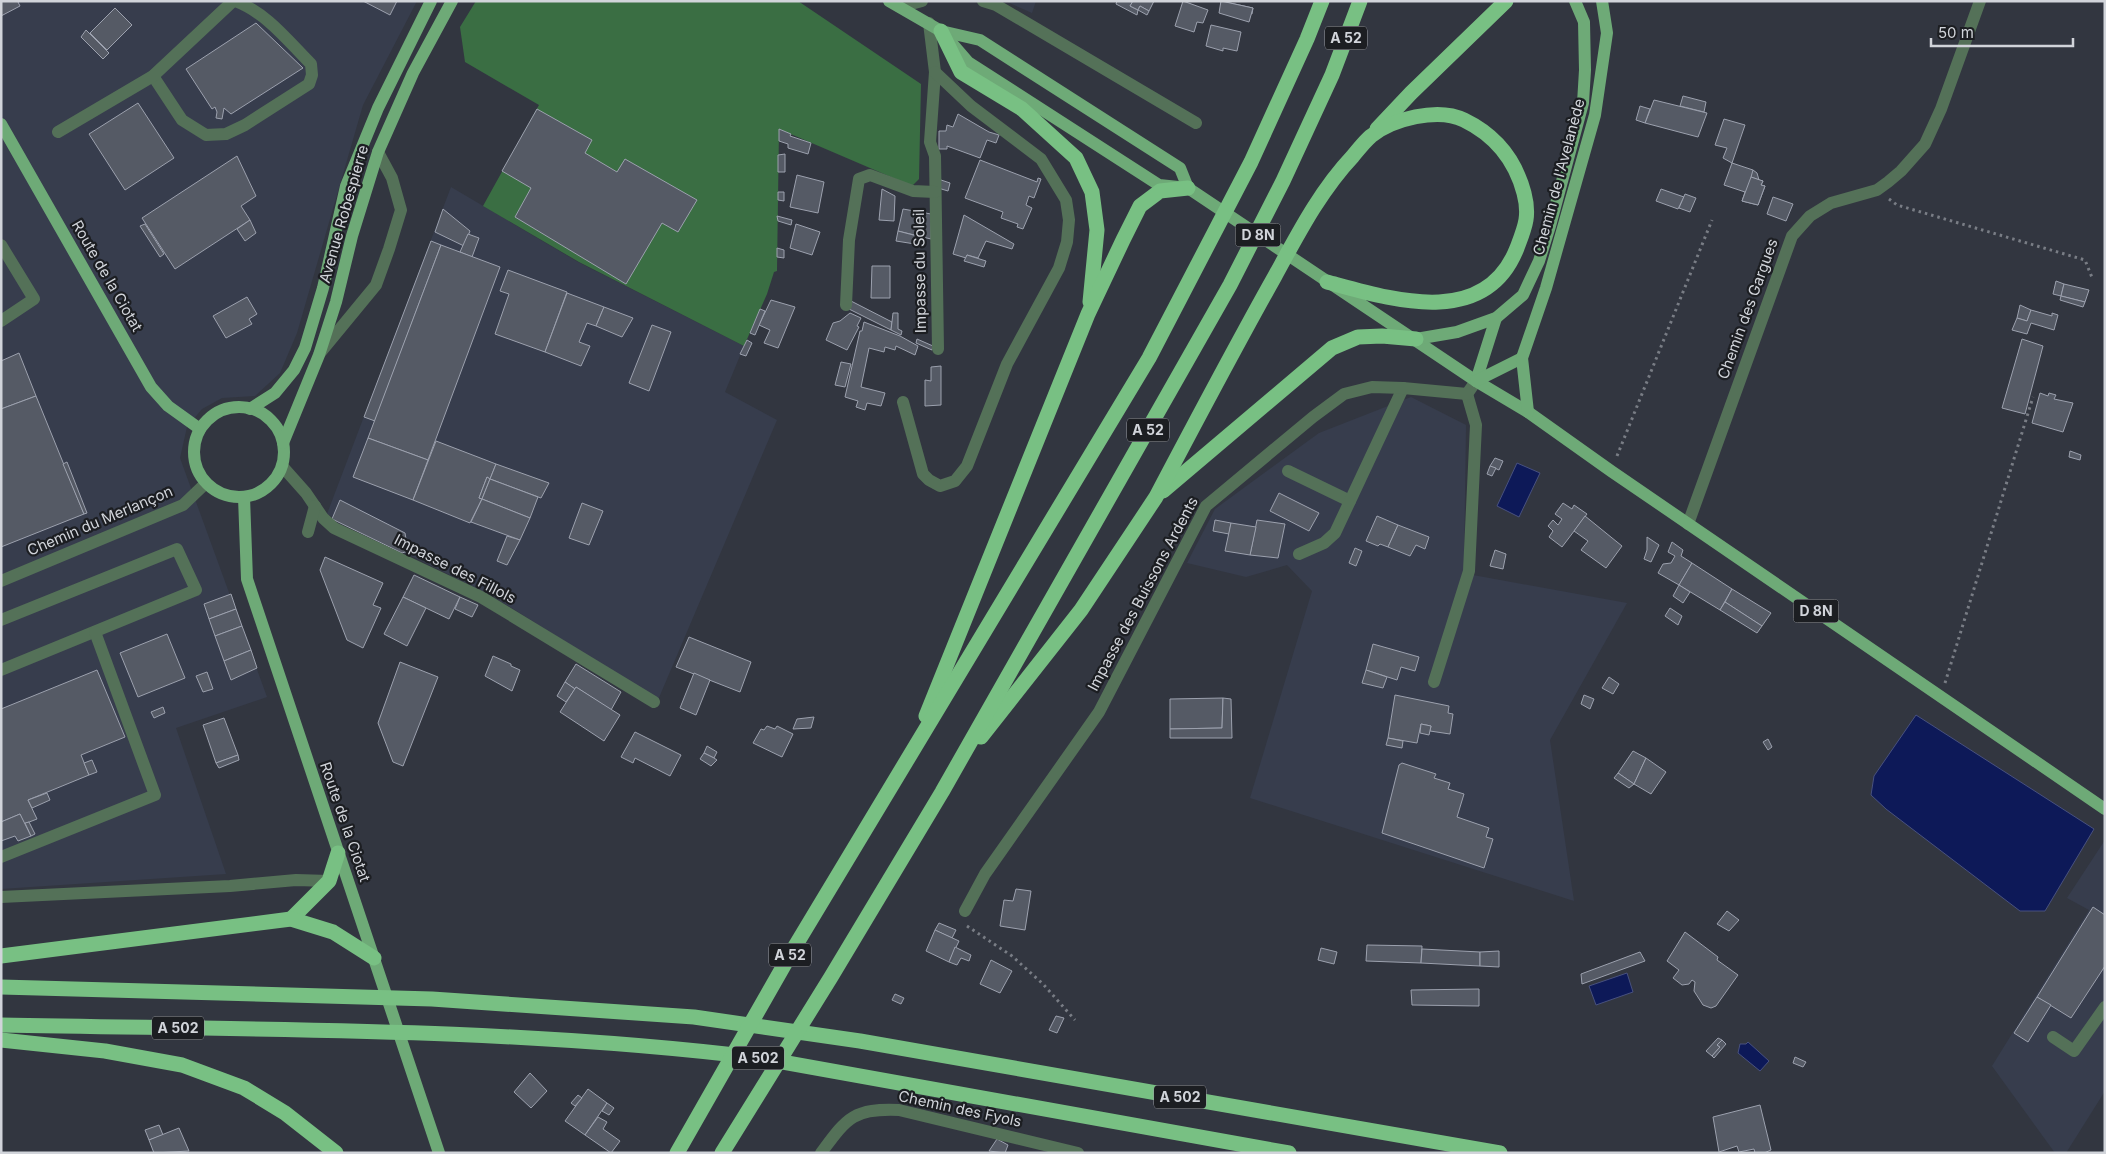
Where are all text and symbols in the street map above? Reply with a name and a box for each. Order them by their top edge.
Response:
scale bar [1931,15,2074,47]
text: 50 m [1938,23,1974,42]
road number: A 52 [1325,26,1367,49]
street label: Chemin de l'Avelanède [1528,96,1589,257]
street label: Avenue Robespierre [315,143,372,285]
street label: Impasse du Soleil [909,209,930,333]
street label: Route de la Ciotat [68,217,147,335]
road number: D 8N [1236,224,1280,246]
street label: Chemin des Gargues [1713,236,1782,382]
road number: A 52 [1127,418,1169,442]
street label: Chemin du Merlançon [24,481,175,560]
street label: Impasse des Buissons Ardents [1083,493,1202,694]
street label: Impasse des Fillols [391,530,519,607]
road number: D 8N [1794,600,1838,622]
street label: Route de la Ciotat [316,759,375,884]
road number: A 52 [769,944,811,966]
road number: A 502 [152,1016,204,1040]
road number: A 502 [732,1046,784,1070]
street label: Chemin des Fyols [897,1086,1024,1131]
road number: A 502 [1154,1086,1206,1108]

